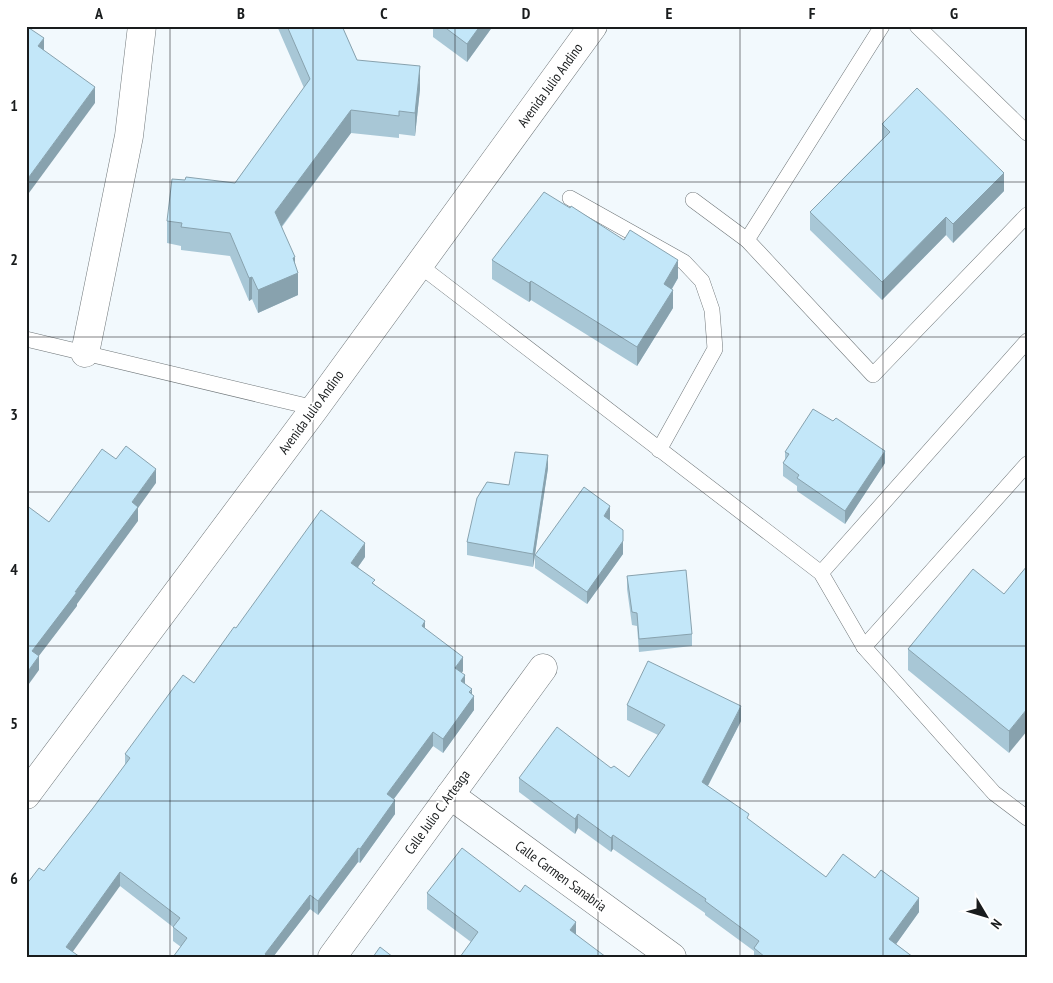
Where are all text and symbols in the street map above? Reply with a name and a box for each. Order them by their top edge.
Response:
text: A [94,3,104,23]
text: B [237,3,245,23]
text: C [380,3,388,23]
text: D [522,3,531,23]
text: E [666,3,673,23]
text: F [809,3,816,23]
text: G [950,3,958,23]
street label: Avenida Julio Andino [513,39,587,131]
text: 1 [10,95,18,115]
text: 2 [10,249,18,269]
street label: Avenida Julio Andino [274,366,348,458]
text: 3 [10,404,18,424]
text: 4 [10,559,18,579]
text: 5 [10,713,18,733]
street label: Calle Julio C. Arteaga [400,766,474,858]
street label: Calle Carmen Sanabria [512,837,610,915]
text: 6 [10,868,18,888]
north arrow [960,890,1010,940]
text: N [987,915,1006,933]

